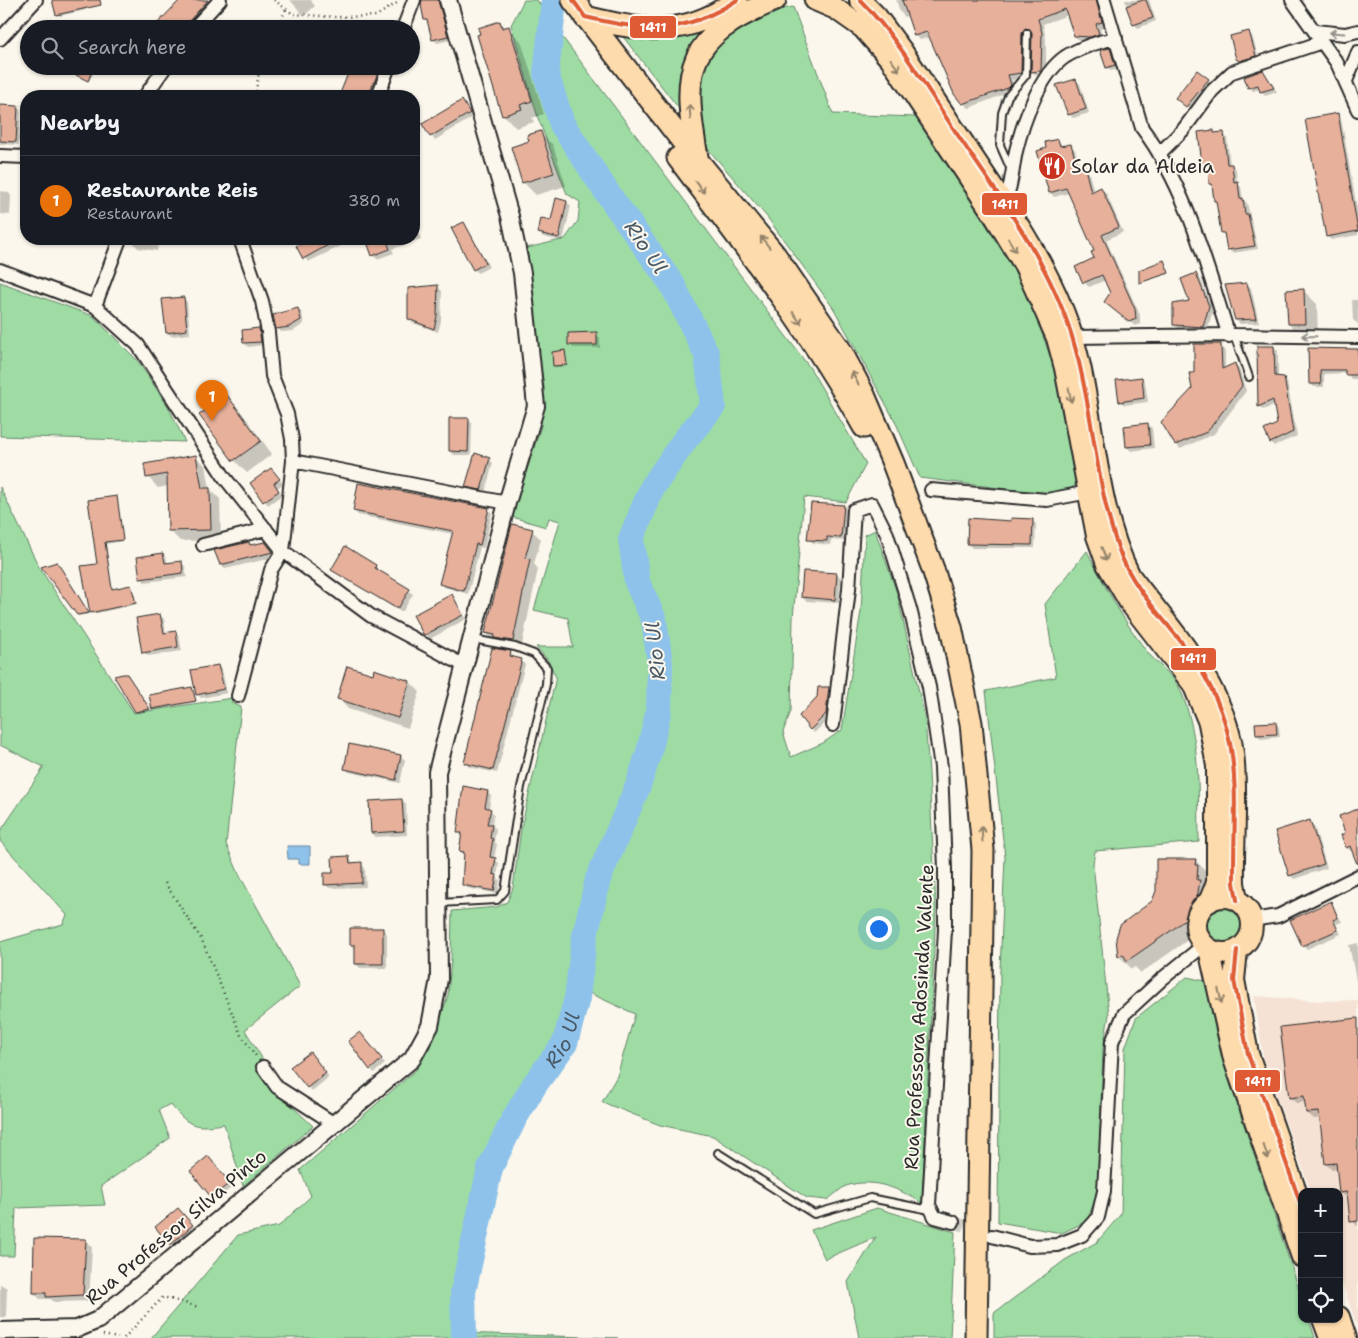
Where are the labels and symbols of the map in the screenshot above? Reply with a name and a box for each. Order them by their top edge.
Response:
line badge: 1411 [629,15,677,39]
text: 1411 [639,18,667,36]
one-way arrow [1329,28,1345,38]
one-way arrow [889,58,900,71]
one-way arrow [685,104,694,120]
restaurant icon: Solar da Aldeia [1037,151,1067,181]
place label: Solar da Aldeia [1071,154,1214,179]
one-way arrow [695,180,706,193]
line badge: 1411 [981,192,1028,216]
text: 1411 [991,195,1019,213]
water label: Rio Ul [619,215,673,279]
one-way arrow [760,236,771,249]
one-way arrow [1008,237,1018,251]
one-way arrow [792,311,802,325]
one-way arrow [1302,332,1318,341]
one-way arrow [850,371,859,386]
pin: 1 [196,380,228,421]
one-way arrow [1066,387,1076,403]
one-way arrow [1100,546,1109,562]
water label: Rio Ul [639,621,671,681]
line badge: 1411 [1170,647,1217,671]
text: 1411 [1179,649,1207,667]
one-way arrow [978,827,987,843]
street label: Rua Professora Adosinda Valente [899,864,939,1170]
your location [866,916,892,942]
one-way arrow [1216,988,1225,1004]
water label: Rio Ul [538,1010,586,1073]
line badge: 1411 [1234,1069,1281,1093]
text: 1411 [1244,1072,1272,1090]
street label: Rua Professor Silva Pinto [80,1144,272,1310]
one-way arrow [1261,1144,1271,1160]

